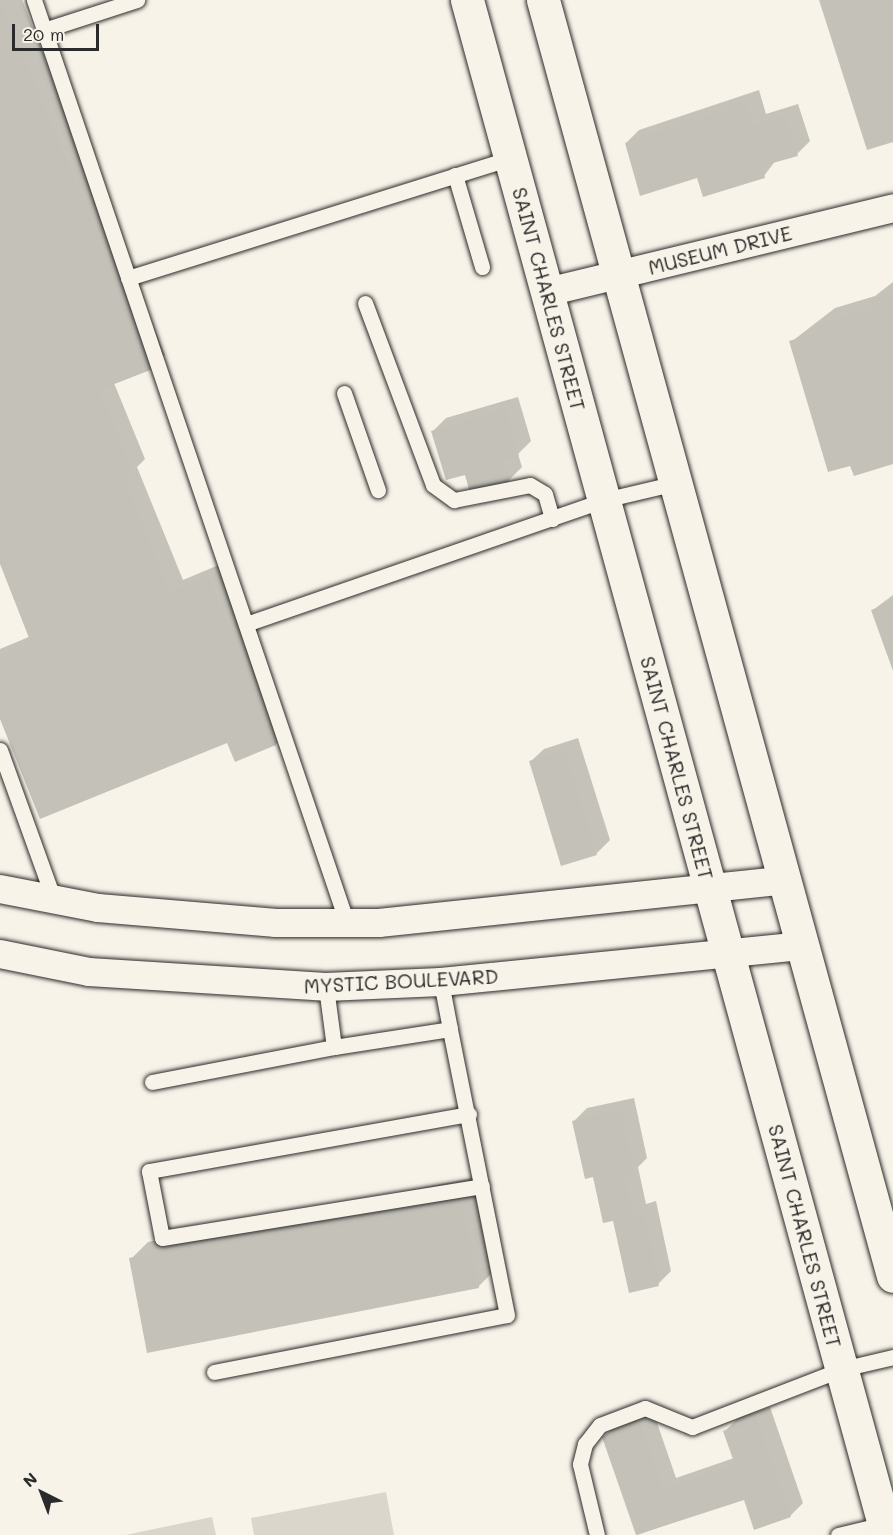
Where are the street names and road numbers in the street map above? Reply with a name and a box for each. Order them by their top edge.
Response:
street label: SAINT CHARLES STREET [508,185,590,413]
street label: MUSEUM DRIVE [646,221,794,279]
street label: SAINT CHARLES STREET [636,654,718,882]
street label: MYSTIC BOULEVARD [303,964,499,998]
street label: SAINT CHARLES STREET [764,1122,846,1350]

